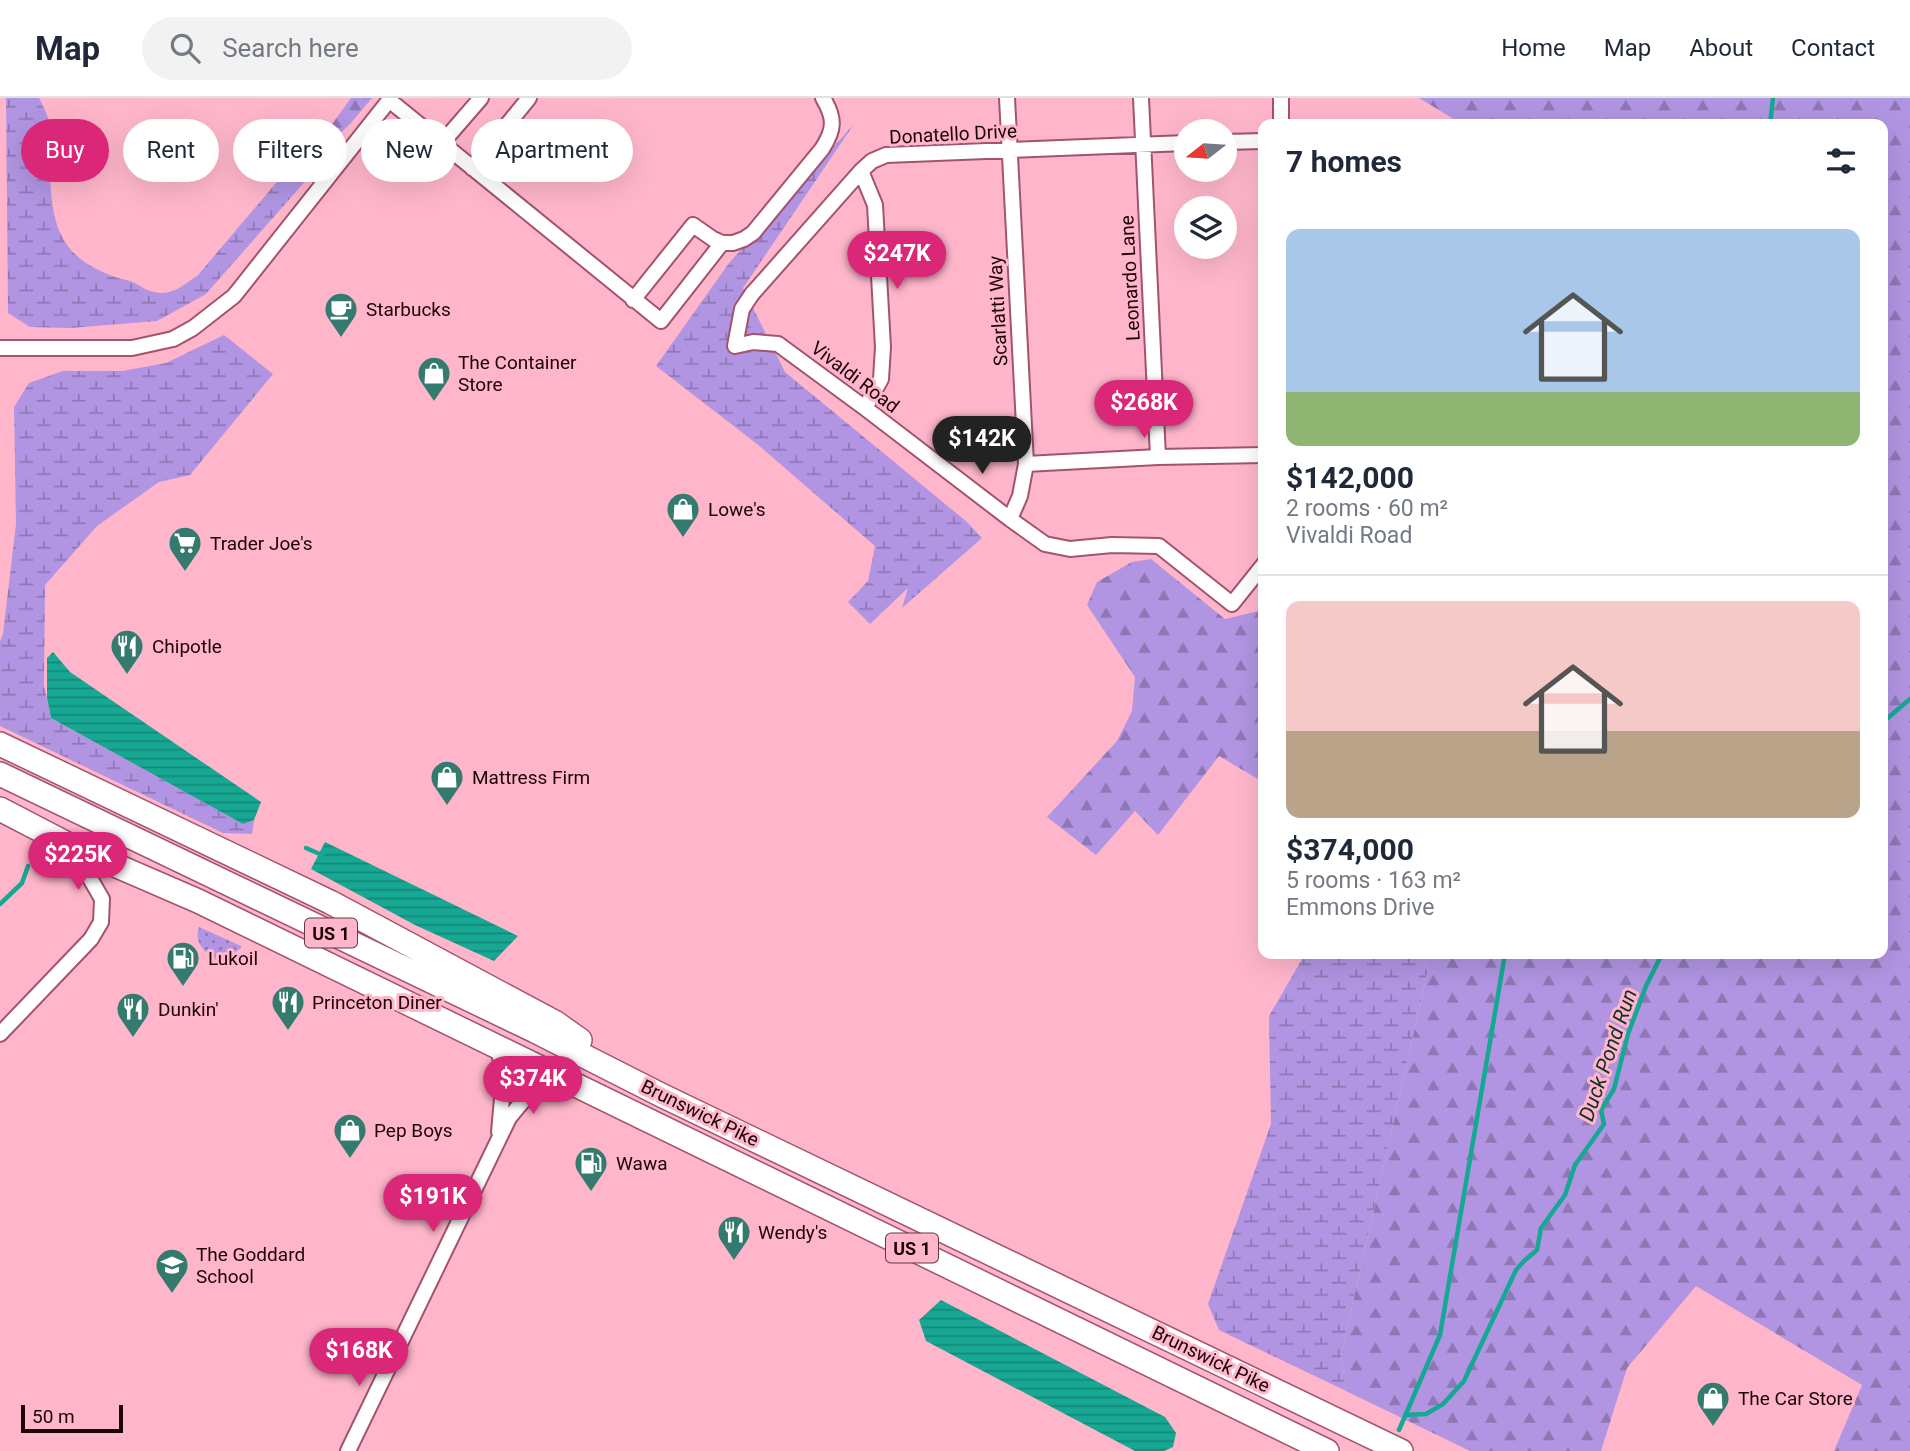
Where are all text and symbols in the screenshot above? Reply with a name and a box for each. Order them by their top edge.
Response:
search box [142,17,632,80]
text: Map [35,29,100,68]
icon: search [166,29,204,67]
text: Search here [222,33,359,63]
text: Home [1501,34,1566,62]
text: Map [1604,34,1651,62]
text: About [1689,34,1753,62]
text: Contact [1791,34,1875,62]
chip: Buy [21,119,109,182]
chip: Rent [123,119,219,182]
chip: Filters [233,119,347,182]
chip: New [361,119,457,182]
chip: Apartment [471,119,633,182]
street label: Donatello Drive [889,119,1017,149]
north arrow [1174,119,1237,182]
map controls [1174,119,1237,259]
icon: filters [1822,142,1860,180]
text: 7 homes [1286,144,1402,179]
button: layers [1174,196,1237,259]
street label: Leonardo Lane [1115,215,1145,341]
pin: $247K [848,232,946,291]
text: $247K [863,240,931,267]
street label: Scarlatti Way [984,255,1012,367]
icon: home [1510,274,1636,400]
cafe icon: Starbucks [322,290,360,339]
place label: Starbucks [366,298,451,321]
street label: Vivaldi Road [806,336,904,418]
place label: The Container Store [458,351,577,396]
shop icon: The Container Store [415,354,453,403]
pin: $268K [1095,380,1193,440]
text: $268K [1110,389,1178,416]
pin: $142K [933,416,1031,476]
text: $142K [948,425,1016,452]
text: $142,000 [1286,460,1414,495]
shop icon: Lowe's [664,490,702,539]
text: 2 rooms · 60 m² [1286,495,1448,522]
place label: Lowe's [708,498,766,521]
text: Vivaldi Road [1286,522,1412,549]
supermarket icon: Trader Joe's [166,524,204,573]
place label: Trader Joe's [210,532,313,555]
restaurant icon: Chipotle [108,627,146,676]
place label: Chipotle [152,635,222,658]
icon: home [1510,646,1636,772]
shop icon: Mattress Firm [428,758,466,807]
place label: Mattress Firm [472,766,590,789]
pin: $225K [29,832,127,892]
text: $374,000 [1286,832,1414,867]
text: $225K [44,841,112,868]
text: 5 rooms · 163 m² [1286,867,1461,894]
text: Emmons Drive [1286,894,1434,921]
road number: US 1 [305,918,357,948]
fuel station icon: Lukoil [164,939,202,988]
place label: Lukoil [208,947,258,970]
restaurant icon: Princeton Diner [269,983,307,1032]
water label: Duck Pond Run [1574,986,1642,1124]
restaurant icon: Dunkin' [114,990,152,1039]
place label: Princeton Diner [312,991,442,1014]
place label: Dunkin' [158,998,219,1021]
pin: $374K [484,1056,582,1116]
text: $374K [499,1065,567,1092]
street label: Brunswick Pike [637,1075,763,1151]
shop icon: Pep Boys [331,1111,369,1160]
place label: Pep Boys [374,1119,453,1142]
fuel station icon: Wawa [572,1144,610,1193]
place label: Wawa [616,1152,668,1175]
pin: $191K [384,1174,482,1234]
text: $191K [399,1183,467,1210]
restaurant icon: Wendy's [715,1213,753,1262]
place label: Wendy's [758,1221,827,1244]
road number: US 1 [886,1233,938,1262]
place label: The Goddard School [196,1243,305,1288]
school or university icon: The Goddard School [153,1246,191,1295]
street label: Brunswick Pike [1148,1321,1274,1397]
pin: $168K [310,1328,408,1388]
text: $168K [325,1337,393,1364]
shop icon: The Car Store [1694,1379,1732,1428]
place label: The Car Store [1738,1387,1853,1410]
scale bar [21,1402,122,1434]
text: 50 m [32,1405,75,1428]

